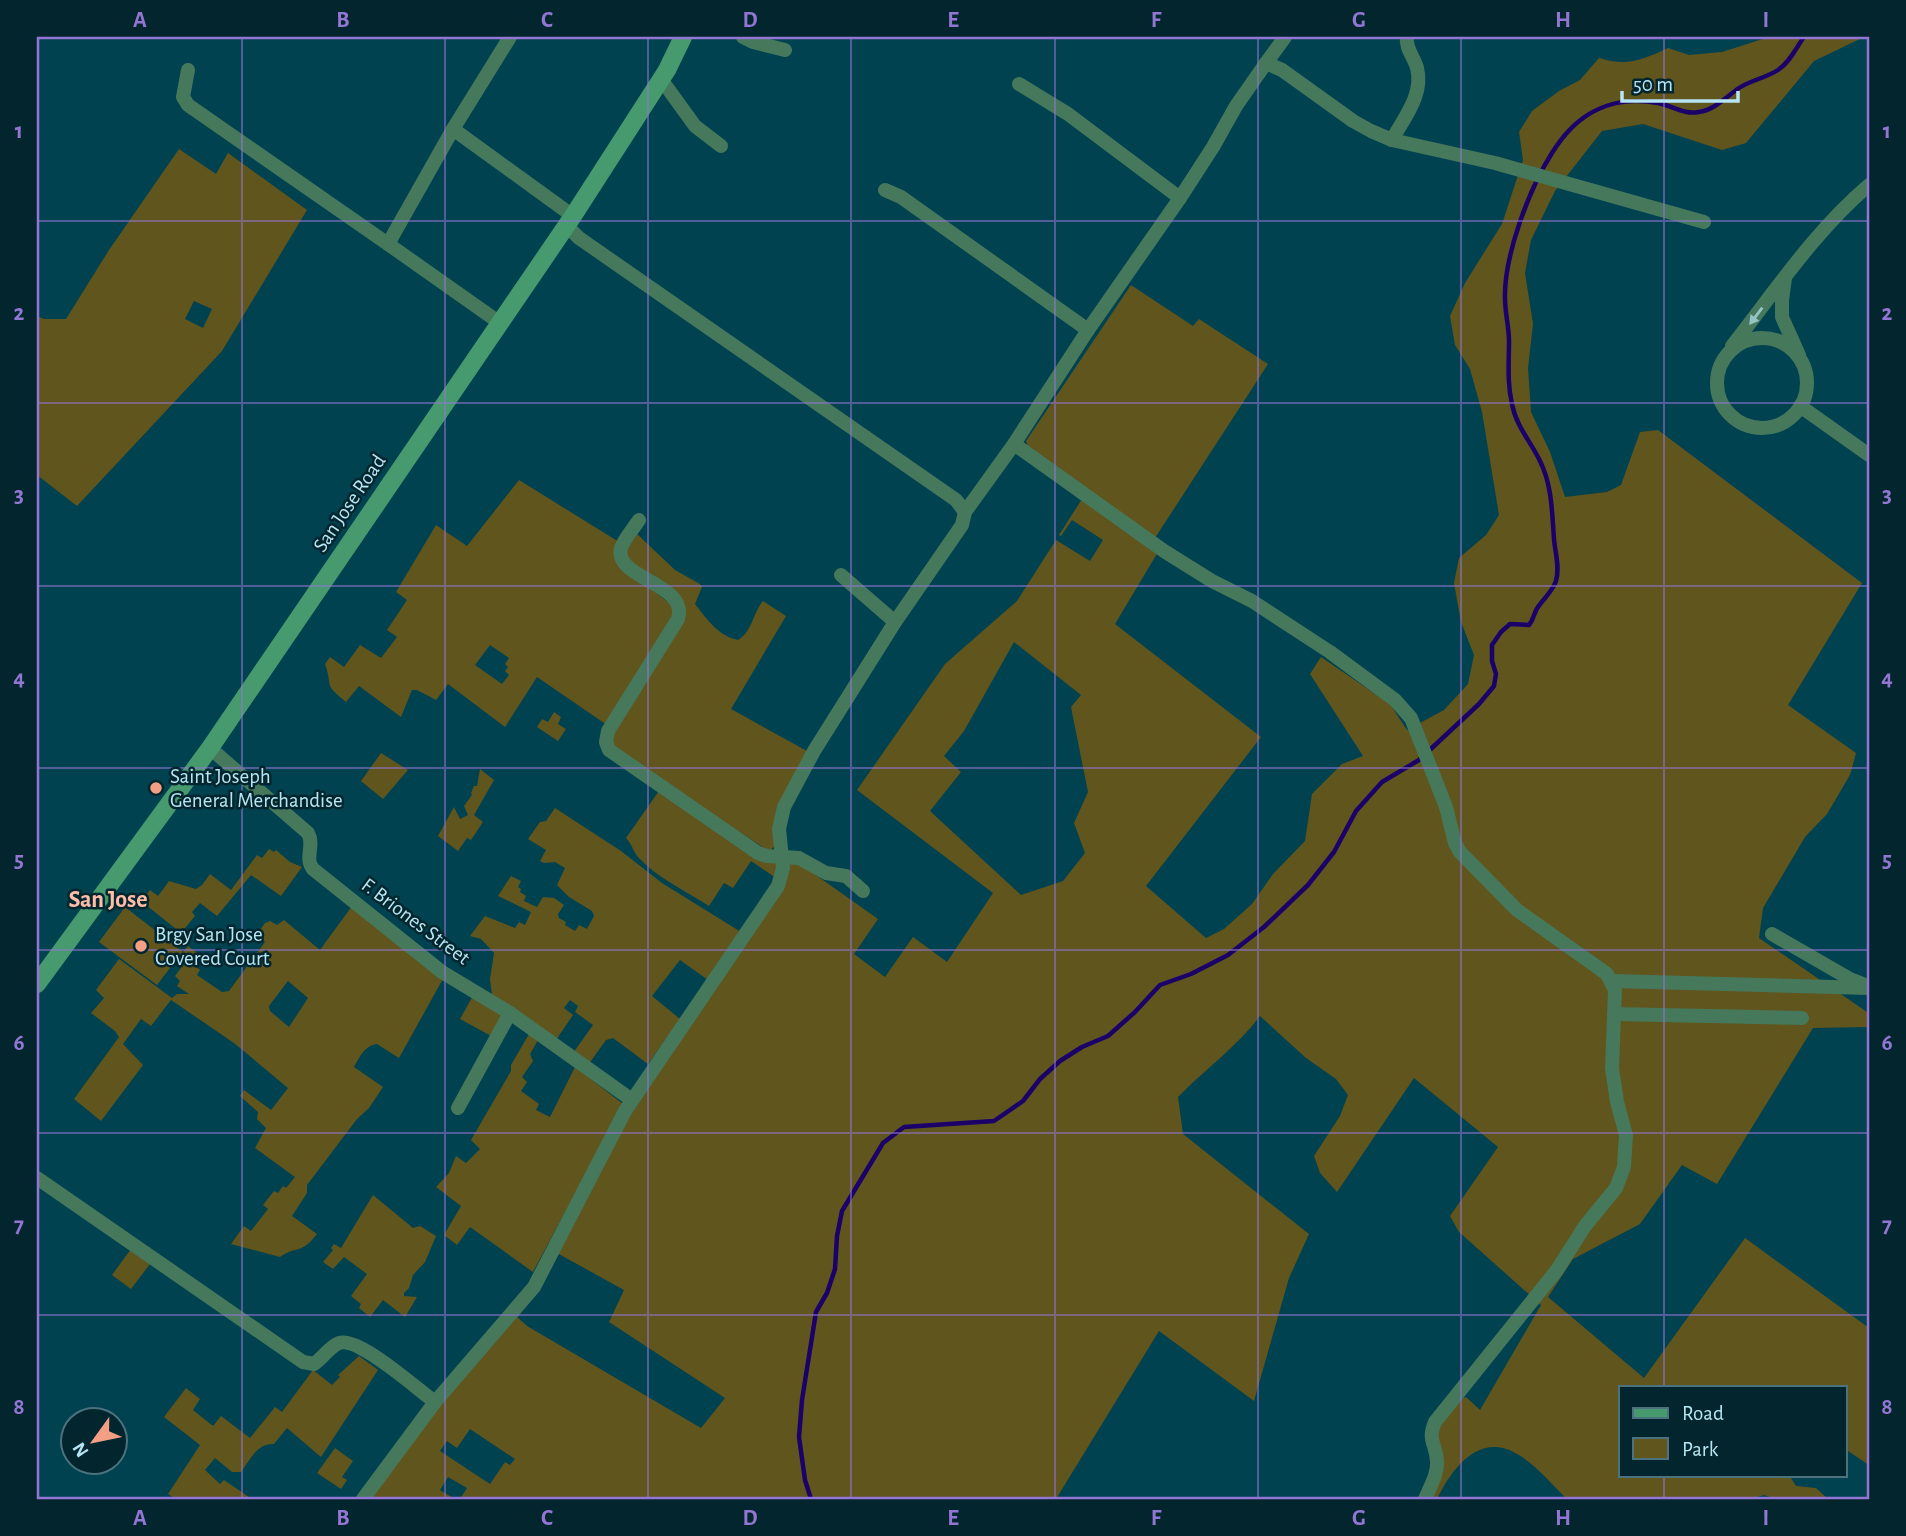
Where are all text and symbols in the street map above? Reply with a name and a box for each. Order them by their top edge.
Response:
text: A [133,9,147,32]
text: B [336,9,350,32]
text: C [541,9,553,32]
text: D [742,9,758,32]
text: E [947,9,959,32]
text: F [1151,9,1162,32]
text: G [1352,9,1366,32]
text: H [1555,9,1571,32]
text: I [1763,9,1769,32]
scale bar [1622,60,1738,104]
text: 50 m [1633,74,1673,95]
text: 1 [15,120,23,143]
text: 1 [1883,120,1891,143]
text: 2 [14,302,25,325]
text: 2 [1882,302,1893,325]
one-way arrow [1748,307,1763,325]
street label: San Jose Road [309,451,390,556]
text: 3 [14,484,24,507]
text: 3 [1882,484,1892,507]
text: 4 [13,667,25,690]
text: 4 [1881,667,1893,690]
place label: Saint Joseph General Merchandise [170,766,343,811]
marker: Saint Joseph General Merchandise [148,780,164,796]
text: 5 [14,849,24,872]
text: 5 [1882,849,1892,872]
street label: F. Briones Street [358,874,474,969]
district label: San Jose [68,888,148,912]
place label: Brgy San Jose Covered Court [155,924,270,969]
marker: Brgy San Jose Covered Court [133,938,149,954]
text: 6 [13,1032,25,1055]
text: 6 [1881,1032,1893,1055]
text: 7 [14,1214,24,1237]
text: 7 [1882,1214,1892,1237]
legend [1619,1386,1846,1476]
text: 8 [13,1396,25,1419]
text: 8 [1881,1396,1893,1419]
text: Road [1682,1403,1724,1424]
north arrow [60,1406,130,1476]
text: N [69,1439,93,1460]
text: Park [1682,1439,1719,1460]
text: A [133,1507,147,1530]
text: B [336,1507,350,1530]
text: C [541,1507,553,1530]
text: D [742,1507,758,1530]
text: E [947,1507,959,1530]
text: F [1151,1507,1162,1530]
text: G [1352,1507,1366,1530]
text: H [1555,1507,1571,1530]
text: I [1763,1507,1769,1530]

